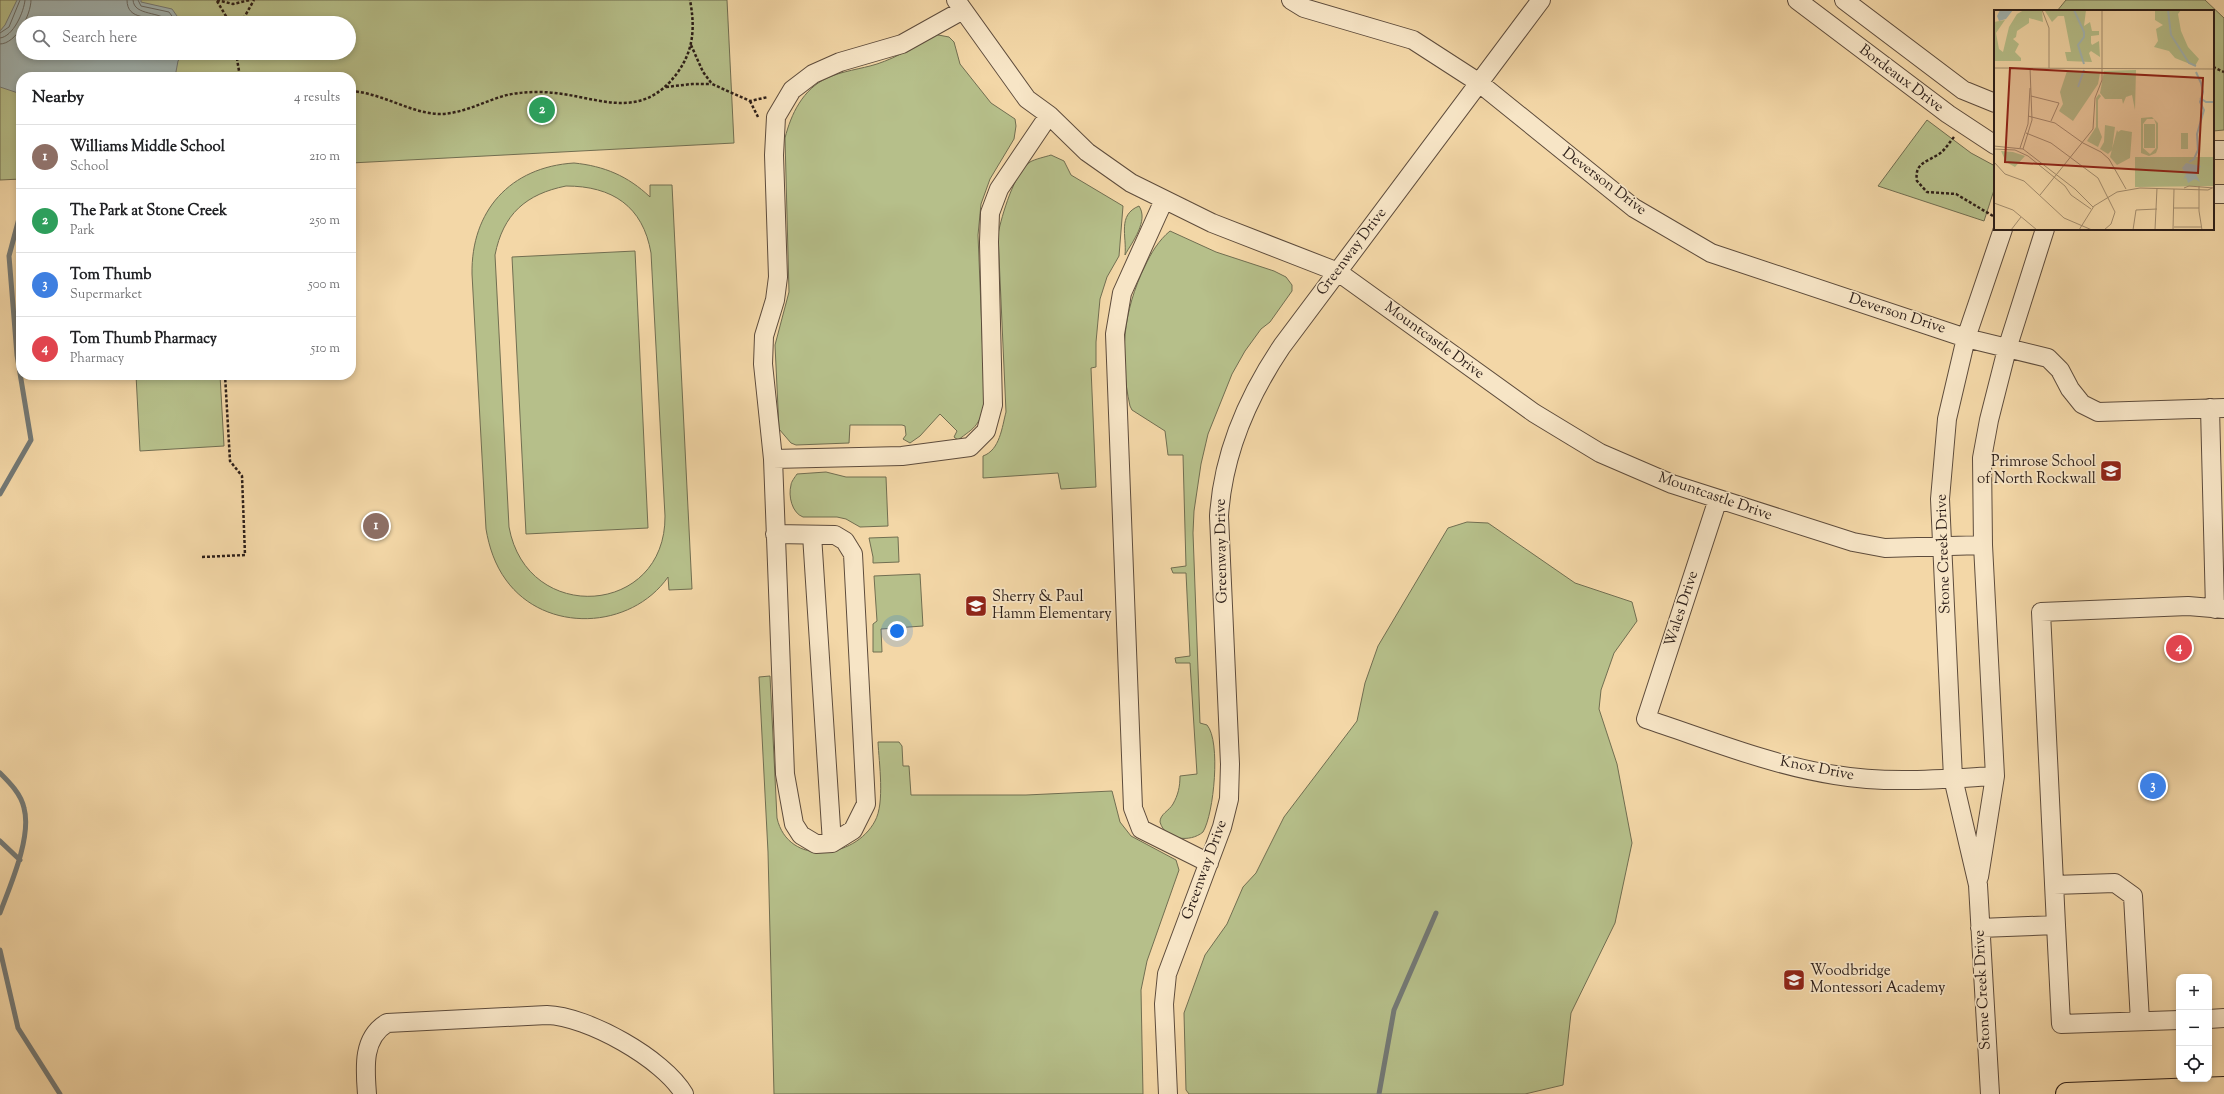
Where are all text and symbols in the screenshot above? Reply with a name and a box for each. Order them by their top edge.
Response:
inset map [1994,10,2214,230]
search box [16,16,356,60]
icon: search [30,27,52,49]
text: Search here [62,28,137,49]
street label: Bordeaux Drive [1854,40,1948,118]
text: Nearby [32,86,84,110]
text: 4 results [294,89,340,107]
pin: 2 [529,95,555,125]
text: Williams Middle School [70,137,225,158]
street label: Deverson Drive [1557,143,1651,221]
text: 1 [43,148,47,166]
text: 210 m [309,148,340,166]
text: School [70,158,109,176]
text: The Park at Stone Creek [70,201,227,222]
street label: Greenway Drive [1312,204,1392,300]
text: 2 [42,212,48,230]
text: 250 m [309,212,340,230]
text: Park [70,222,95,240]
text: Tom Thumb [70,265,151,286]
text: 3 [42,276,48,294]
text: 500 m [308,276,340,294]
text: Supermarket [70,286,142,304]
street label: Deverson Drive [1846,288,1948,340]
street label: Mountcastle Drive [1380,297,1488,385]
text: Tom Thumb Pharmacy [70,329,217,350]
text: 4 [42,340,48,358]
text: 510 m [311,340,340,358]
text: Pharmacy [70,350,124,368]
place label: Primrose School of North Rockwall [1977,452,2096,490]
school or university icon: Primrose School of North Rockwall [2098,458,2124,484]
street label: Mountcastle Drive [1655,468,1775,526]
street label: Stone Creek Drive [1931,494,1957,614]
street label: Greenway Drive [1211,498,1233,604]
pin: 1 [363,511,389,541]
street label: Wales Drive [1660,568,1704,650]
place label: Sherry & Paul Hamm Elementary [992,587,1112,625]
school or university icon: Sherry & Paul Hamm Elementary [963,593,989,619]
your location [887,621,907,641]
pin: 4 [2166,633,2192,663]
street label: Knox Drive [1778,752,1856,786]
pin: 3 [2140,771,2166,801]
street label: Greenway Drive [1177,817,1233,923]
street label: Stone Creek Drive [1969,930,1997,1050]
place label: Woodbridge Montessori Academy [1810,961,1946,999]
school or university icon: Woodbridge Montessori Academy [1781,967,1807,993]
map controls [2176,974,2212,1082]
button: + [2176,974,2212,1010]
button: − [2176,1010,2212,1046]
button: locate [2176,1046,2212,1082]

